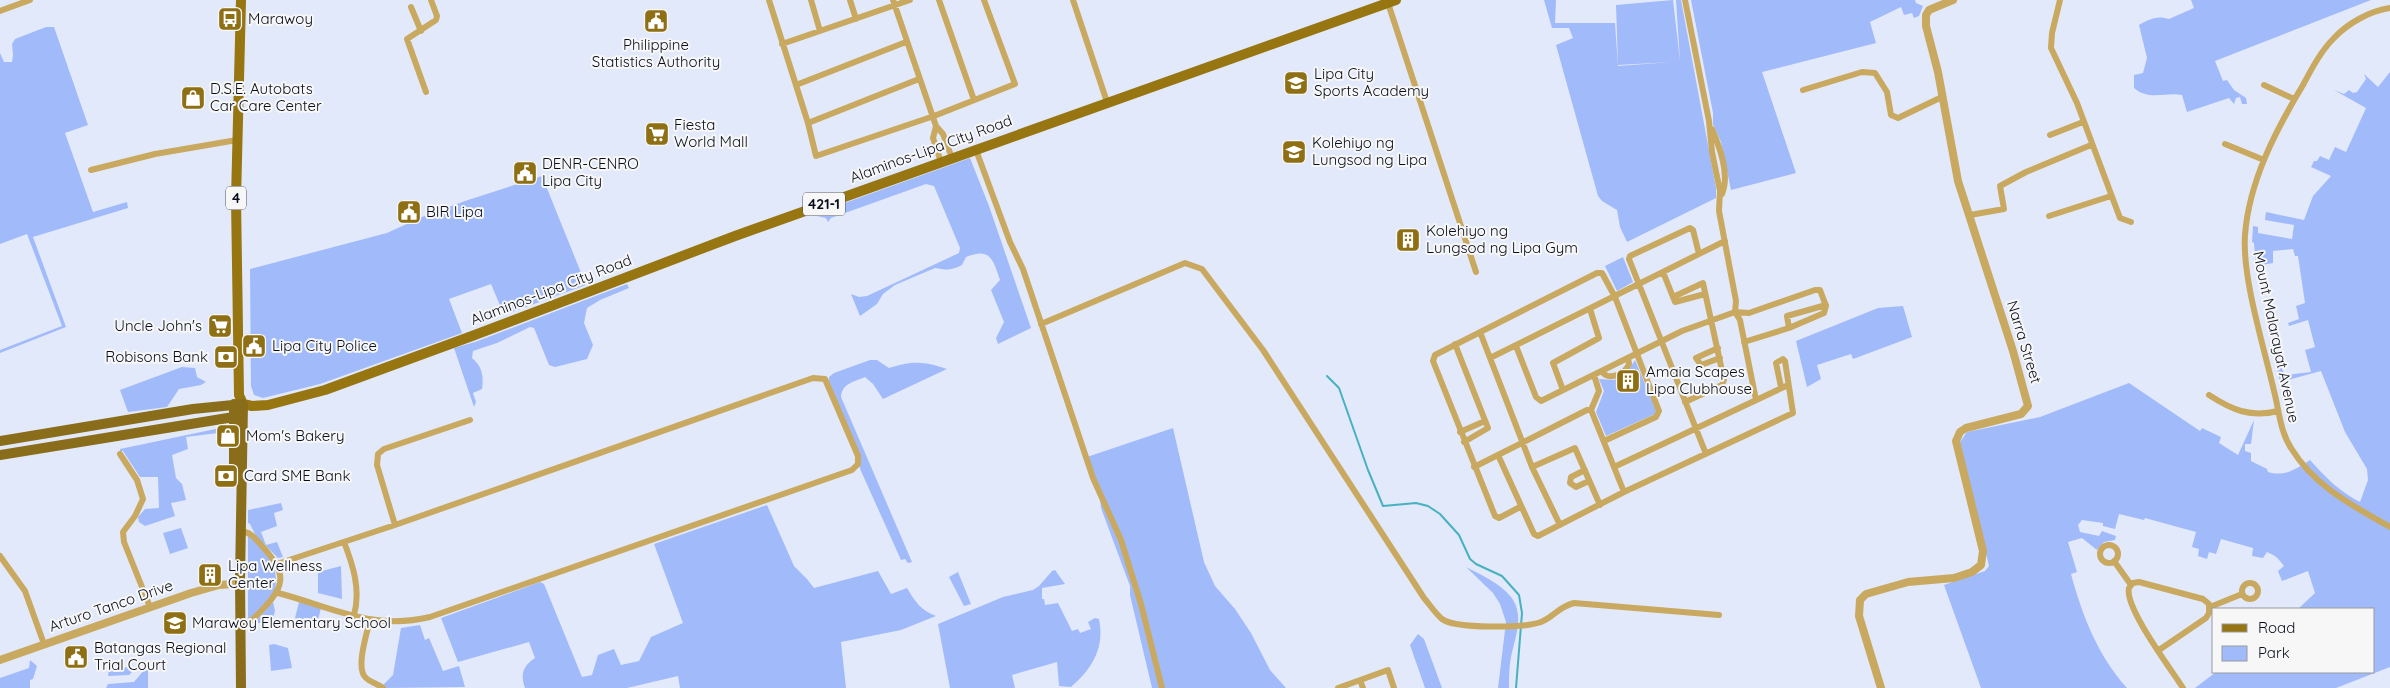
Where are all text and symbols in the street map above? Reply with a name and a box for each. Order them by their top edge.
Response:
bus stop icon: Marawoy [217,6,243,32]
public building icon: Philippine Statistics Authority [643,8,669,34]
place label: Marawoy [248,9,313,28]
place label: Philippine Statistics Authority [592,35,720,71]
place label: Lipa City Sports Academy [1314,64,1429,100]
school or university icon: Lipa City Sports Academy [1283,70,1309,96]
place label: D.S.E. Autobats Car Care Center [210,79,322,115]
shop icon: D.S.E. Autobats Car Care Center [180,85,206,111]
street label: Alaminos-Lipa City Road [847,110,1014,187]
place label: Fiesta World Mall [674,115,748,151]
supermarket icon: Fiesta World Mall [644,121,670,147]
place label: Kolehiyo ng Lungsod ng Lipa [1312,133,1427,169]
school or university icon: Kolehiyo ng Lungsod ng Lipa [1281,139,1307,165]
place label: DENR-CENRO Lipa City [542,154,639,190]
public building icon: DENR-CENRO Lipa City [512,160,538,186]
road number: 4 [226,187,246,210]
road number: 421-1 [803,192,845,215]
public building icon: BIR Lipa [396,199,422,225]
place label: BIR Lipa [426,202,483,221]
place label: Kolehiyo ng Lungsod ng Lipa Gym [1426,221,1578,257]
building icon: Kolehiyo ng Lungsod ng Lipa Gym [1395,227,1421,253]
street label: Mount Malarayat Avenue [2249,249,2304,424]
street label: Alaminos-Lipa City Road [468,250,634,329]
street label: Narra Street [2003,298,2046,386]
supermarket icon: Uncle John's [207,313,233,339]
place label: Uncle John's [114,316,202,335]
public building icon: Lipa City Police [241,333,267,359]
place label: Lipa City Police [272,336,377,355]
bank icon: Robisons Bank [213,344,239,370]
place label: Robisons Bank [105,347,208,366]
place label: Amaia Scapes Lipa Clubhouse [1646,362,1752,398]
building icon: Amaia Scapes Lipa Clubhouse [1615,368,1641,394]
shop icon: Mom's Bakery [215,423,241,449]
place label: Mom's Bakery [246,426,345,445]
bank icon: Card SME Bank [213,463,239,489]
place label: Card SME Bank [244,466,351,485]
place label: Lipa Wellness Center [228,556,322,592]
building icon: Lipa Wellness Center [197,562,223,588]
street label: Arturo Tanco Drive [46,575,175,636]
legend [2212,608,2375,673]
school or university icon: Marawoy Elementary School [162,610,188,636]
place label: Marawoy Elementary School [192,613,391,632]
text: Road [2258,618,2295,637]
place label: Batangas Regional Trial Court [94,638,226,674]
text: Park [2258,643,2290,662]
public building icon: Batangas Regional Trial Court [63,644,89,670]

